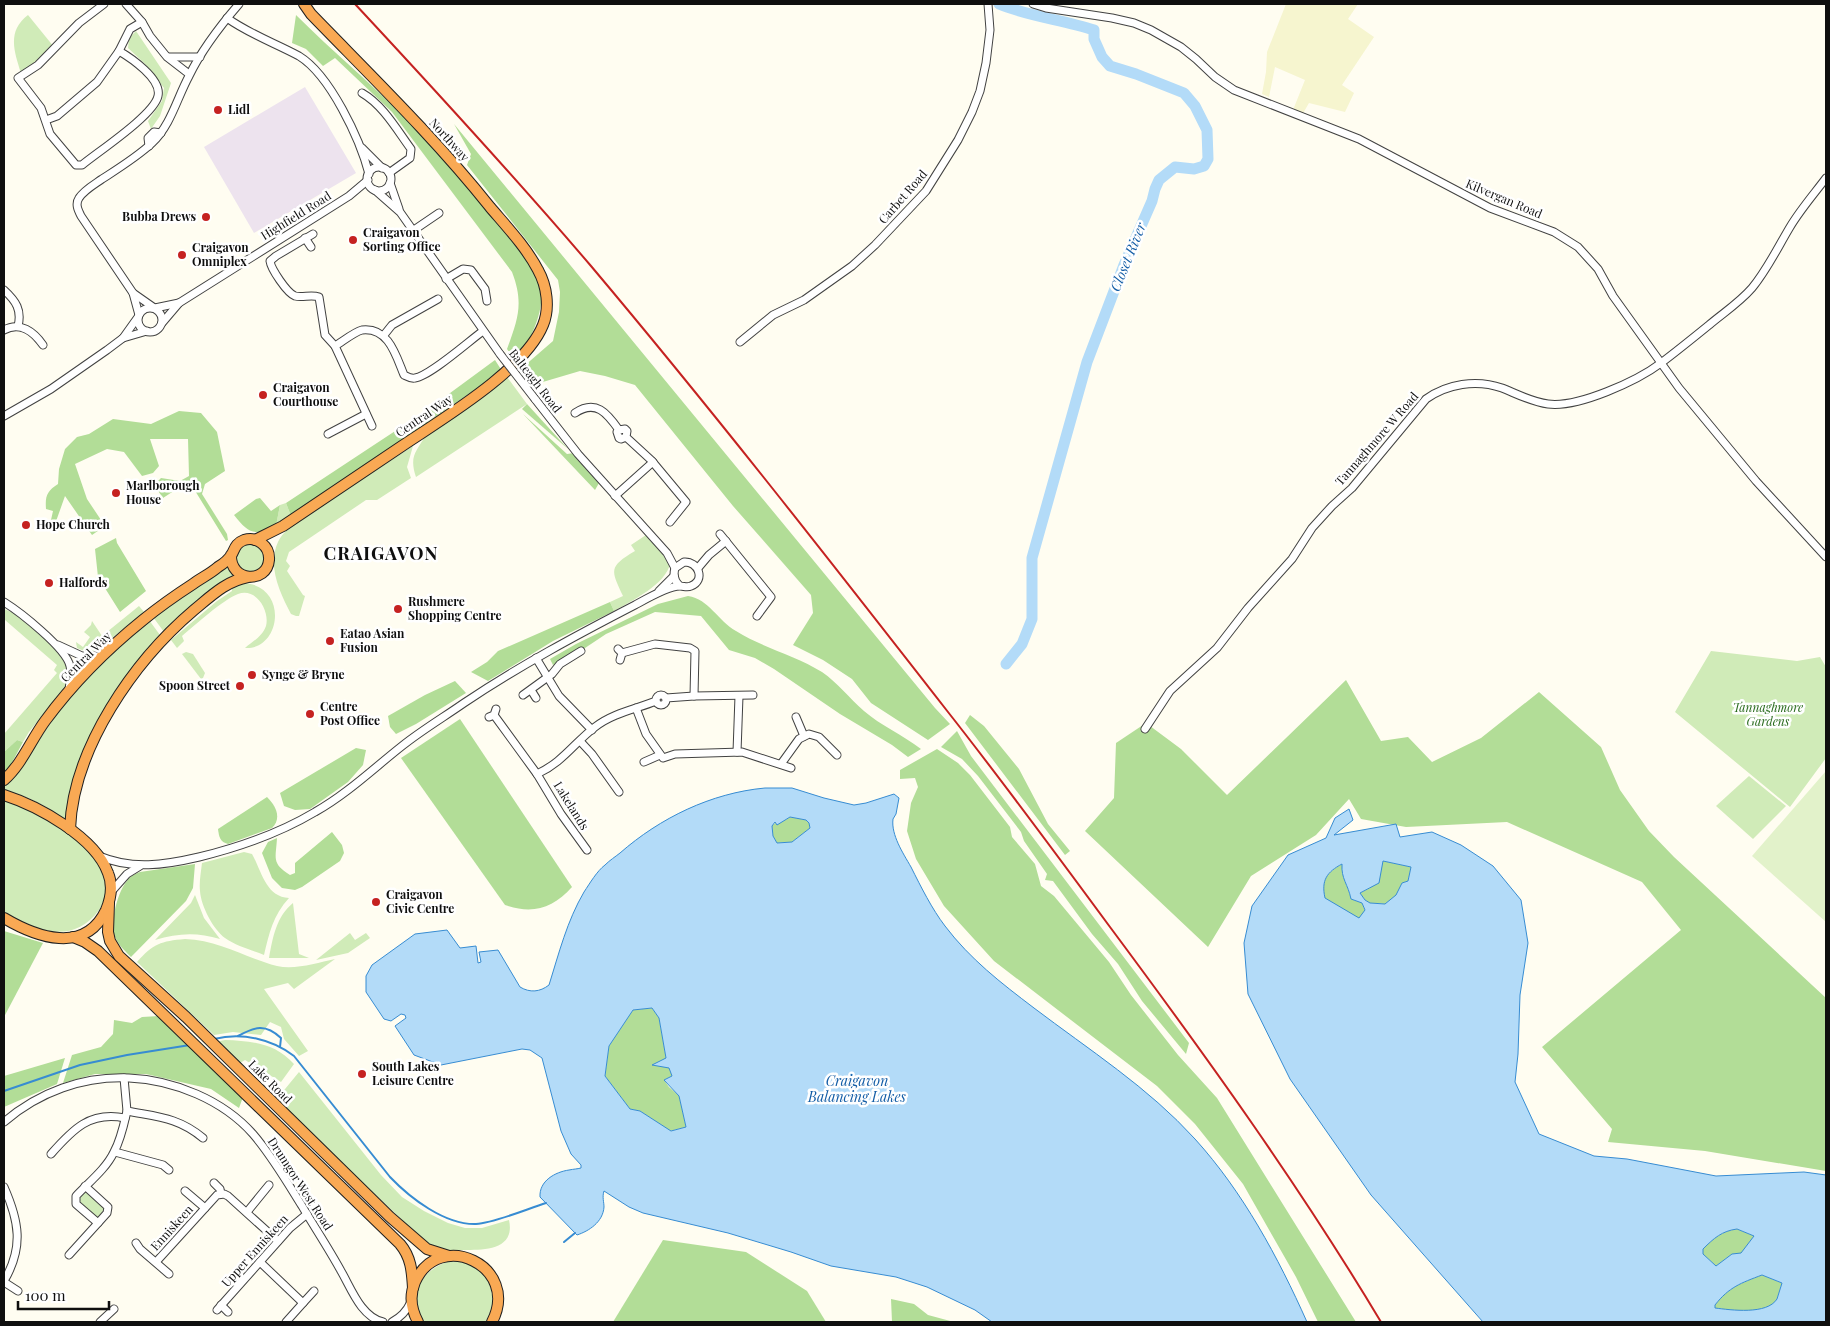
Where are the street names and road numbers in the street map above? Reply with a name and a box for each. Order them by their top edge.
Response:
street label: Northway [426,114,473,164]
street label: Carbet Road [874,166,930,227]
street label: Kilvergan Road [1464,175,1545,221]
street label: Highfield Road [257,187,334,243]
street label: Balteagh Road [506,345,566,416]
street label: Tannaghmore W Road [1331,388,1421,488]
street label: Central Way [392,390,455,440]
street label: Central Way [57,628,114,685]
street label: Lakelands [551,778,593,833]
street label: Lake Road [245,1056,296,1107]
street label: Drumgor West Road [265,1134,337,1233]
street label: Enniskeen [147,1201,196,1254]
street label: Upper Enniskeen [217,1211,291,1290]

